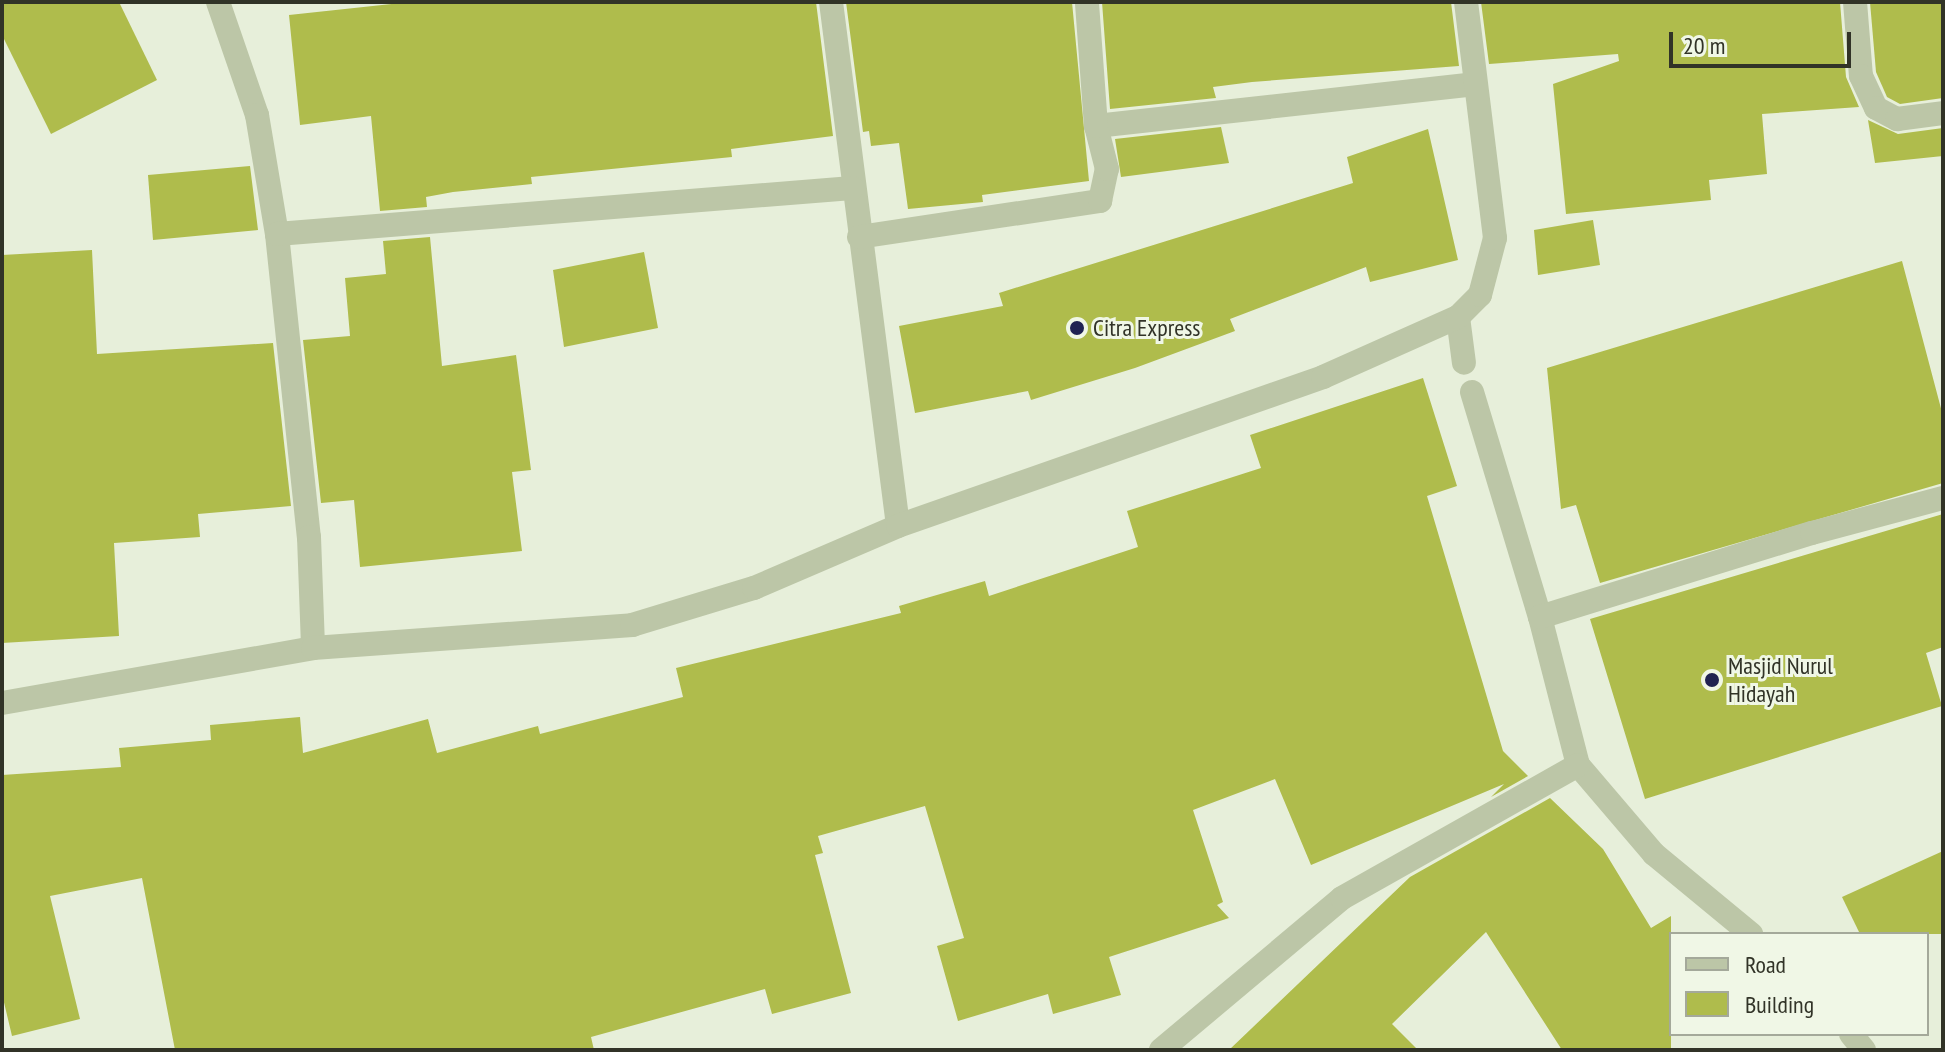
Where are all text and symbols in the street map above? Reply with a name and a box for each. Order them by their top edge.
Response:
scale bar [1673,16,1855,66]
text: 20 m [1683,30,1725,61]
place label: Citra Express [1093,314,1200,342]
marker: Citra Express [1068,319,1086,337]
place label: Masjid Nurul Hidayah [1728,652,1833,708]
marker: Masjid Nurul Hidayah [1703,671,1721,689]
legend [1669,932,1929,1036]
text: Road [1745,949,1786,980]
text: Building [1745,989,1814,1020]

